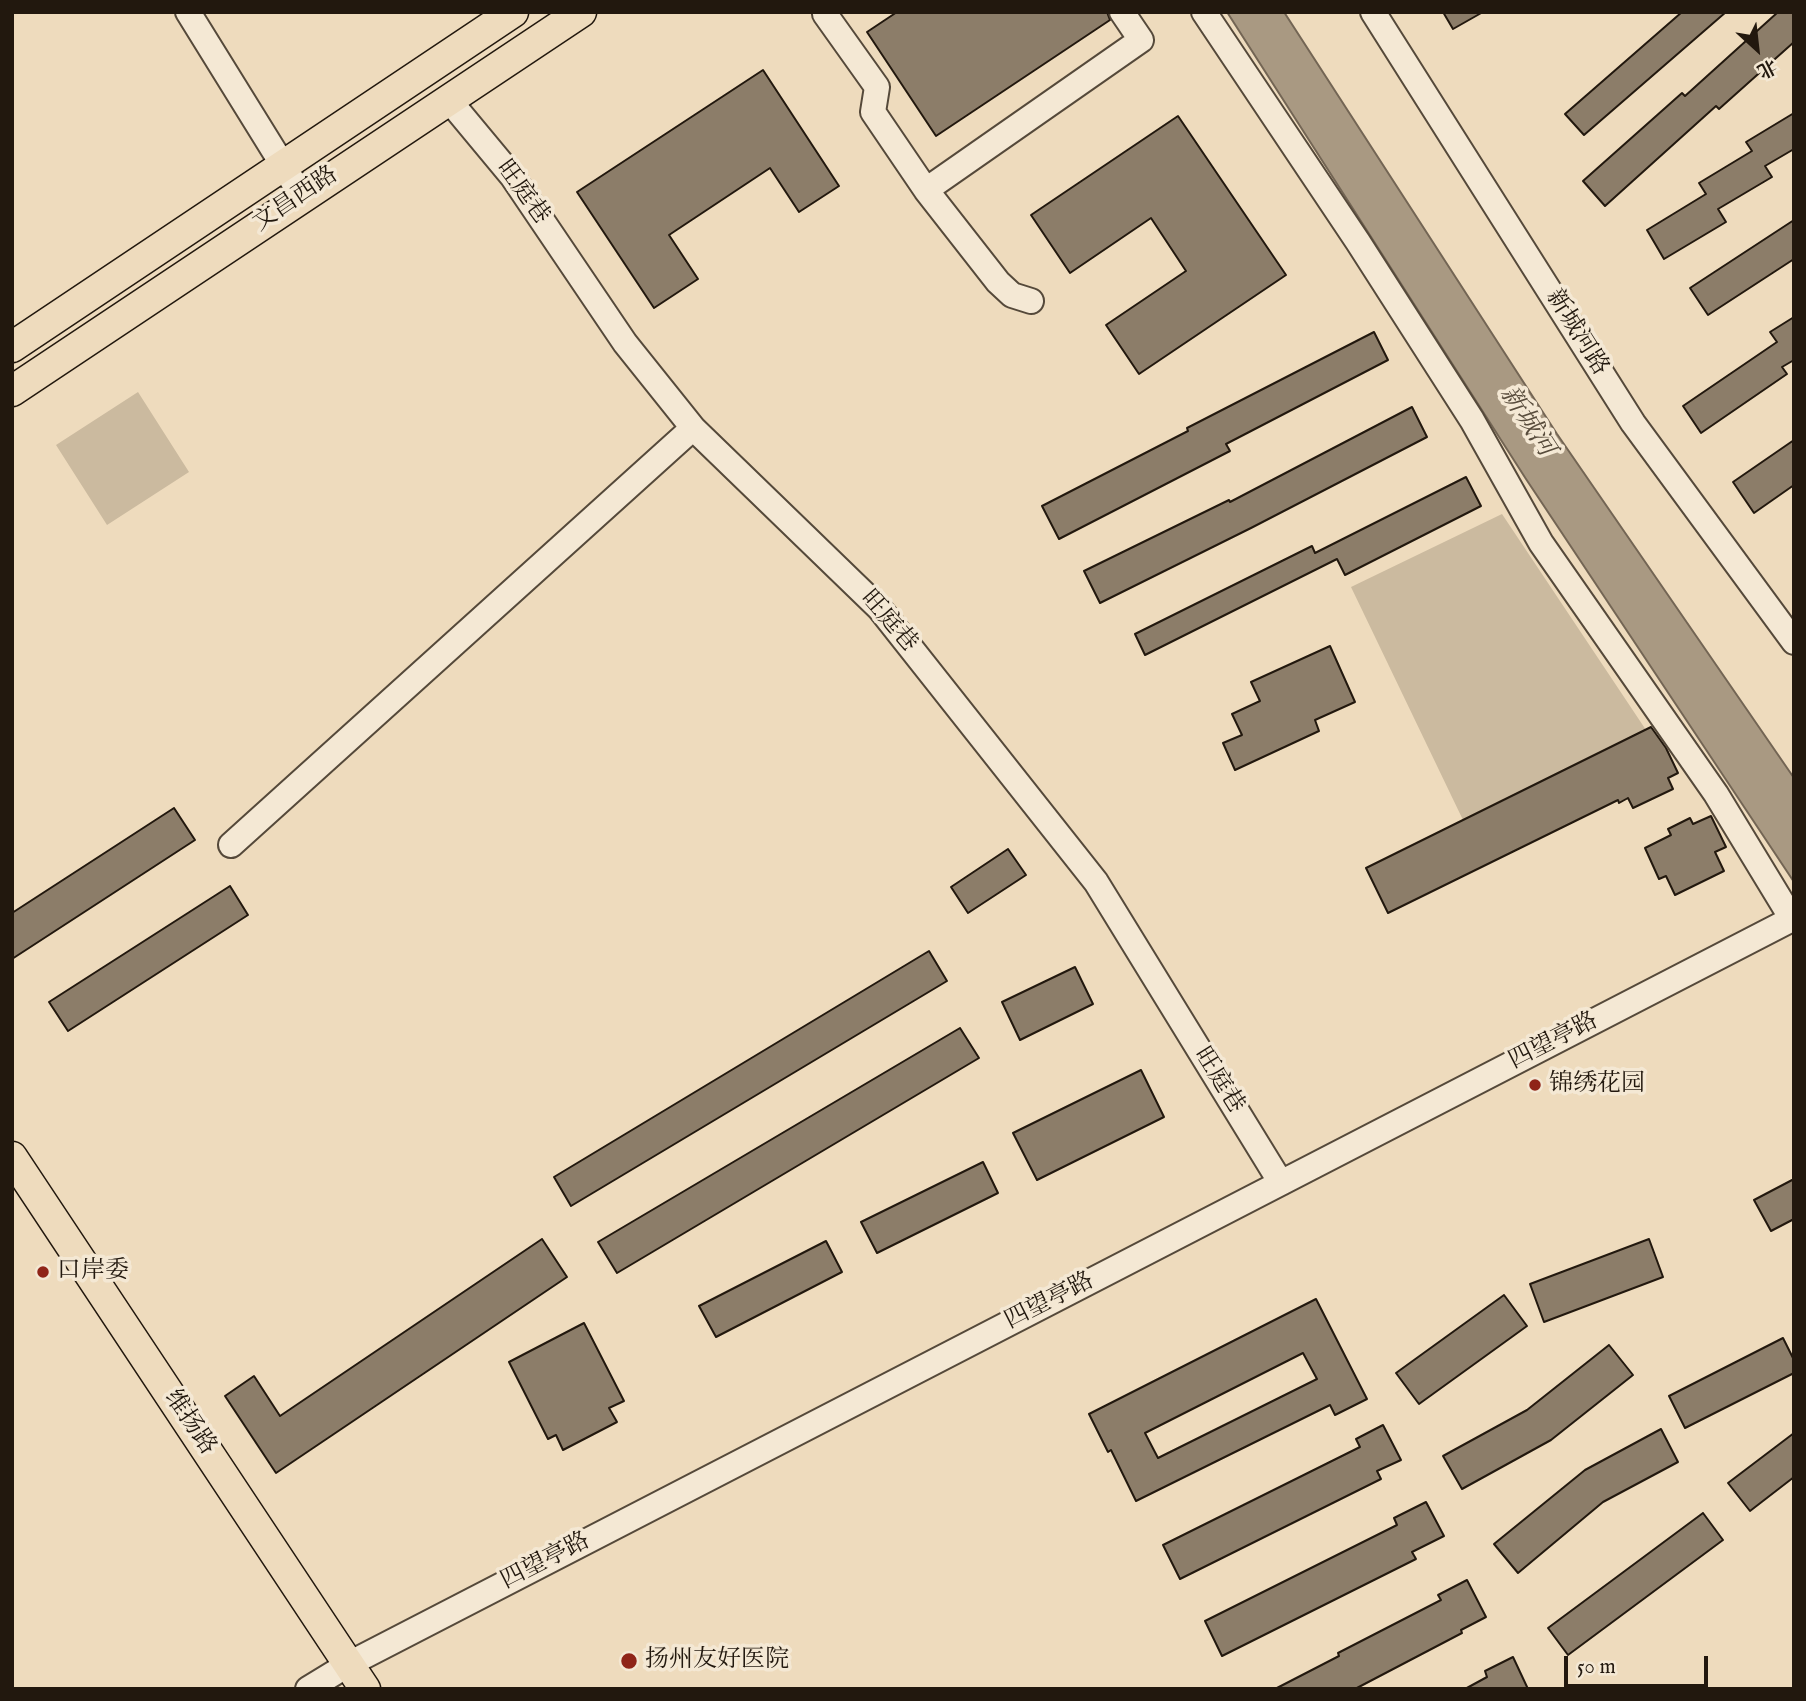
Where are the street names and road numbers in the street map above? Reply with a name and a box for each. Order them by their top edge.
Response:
street label: 旺庭巷 [489,155,555,231]
street label: 文昌西路 [248,161,344,239]
street label: 新城河路 [1538,285,1614,381]
street label: 旺庭巷 [854,585,922,659]
street label: 四望亭路 [1505,1007,1603,1077]
street label: 旺庭巷 [1187,1043,1249,1119]
street label: 四望亭路 [1001,1267,1099,1337]
street label: 维扬路 [157,1385,221,1461]
street label: 四望亭路 [497,1527,595,1597]

